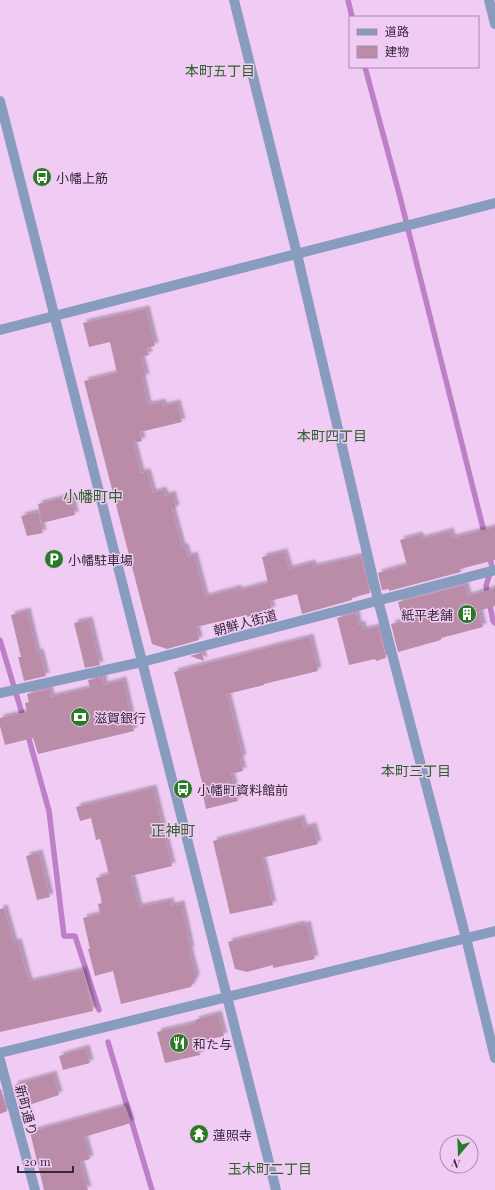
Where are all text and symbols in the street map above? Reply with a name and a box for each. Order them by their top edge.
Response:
legend [349,16,479,68]
text: 道路 [385,23,409,39]
text: 建物 [385,43,409,59]
district label: 本町五丁目 [185,61,255,80]
bus stop icon: 小幡上筋 [31,166,53,188]
place label: 小幡上筋 [56,169,108,186]
district label: 本町四丁目 [297,426,367,445]
district label: 小幡町中 [63,486,123,506]
parking icon: 小幡駐車場 [43,548,65,570]
place label: 小幡駐車場 [68,551,133,568]
building icon: 紙平老舗 [456,603,478,625]
street label: 朝鮮人街道 [211,605,279,639]
place label: 紙平老舗 [401,606,453,623]
bank icon: 滋賀銀行 [69,706,91,728]
place label: 滋賀銀行 [94,709,146,726]
district label: 本町三丁目 [381,761,451,780]
bus stop icon: 小幡町資料館前 [172,778,194,800]
place label: 小幡町資料館前 [197,781,288,798]
district label: 正神町 [150,820,196,840]
restaurant icon: 和た与 [168,1032,190,1054]
place label: 和た与 [193,1035,232,1052]
street label: 新町通り [12,1083,42,1137]
temple icon: 蓮照寺 [188,1123,210,1145]
place label: 蓮照寺 [213,1126,252,1143]
north arrow [439,1134,479,1174]
scale bar [18,1148,73,1174]
text: 20 m [24,1153,51,1169]
text: N [449,1156,462,1172]
district label: 玉木町二丁目 [228,1159,312,1178]

